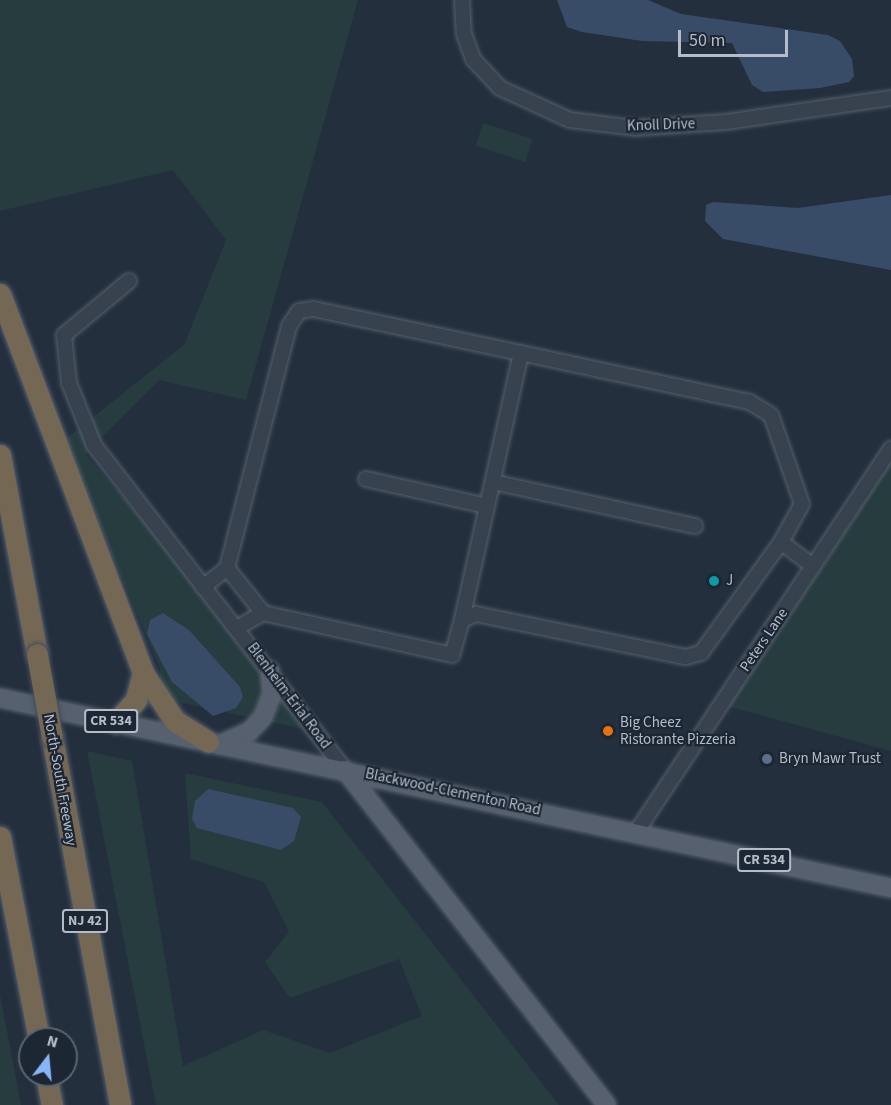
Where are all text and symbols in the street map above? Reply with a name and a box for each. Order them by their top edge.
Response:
scale bar [681,18,790,56]
text: 50 m [689,28,725,53]
street label: Knoll Drive [627,115,695,135]
place label: J [726,572,733,590]
marker: J [707,574,721,588]
street label: Peters Lane [736,605,792,675]
street label: Blenheim-Erial Road [243,639,335,753]
road number: CR 534 [84,710,138,732]
street label: North-South Freeway [40,713,80,847]
place label: Big Cheez Ristorante Pizzeria [620,713,736,748]
marker: Big Cheez Ristorante Pizzeria [601,724,615,738]
place label: Bryn Mawr Trust [779,750,881,768]
marker: Bryn Mawr Trust [760,752,774,766]
street label: Blackwood-Clementon Road [364,765,542,819]
road number: CR 534 [737,849,791,871]
road number: NJ 42 [61,910,109,932]
north arrow [18,1027,78,1087]
text: N [44,1030,61,1054]

